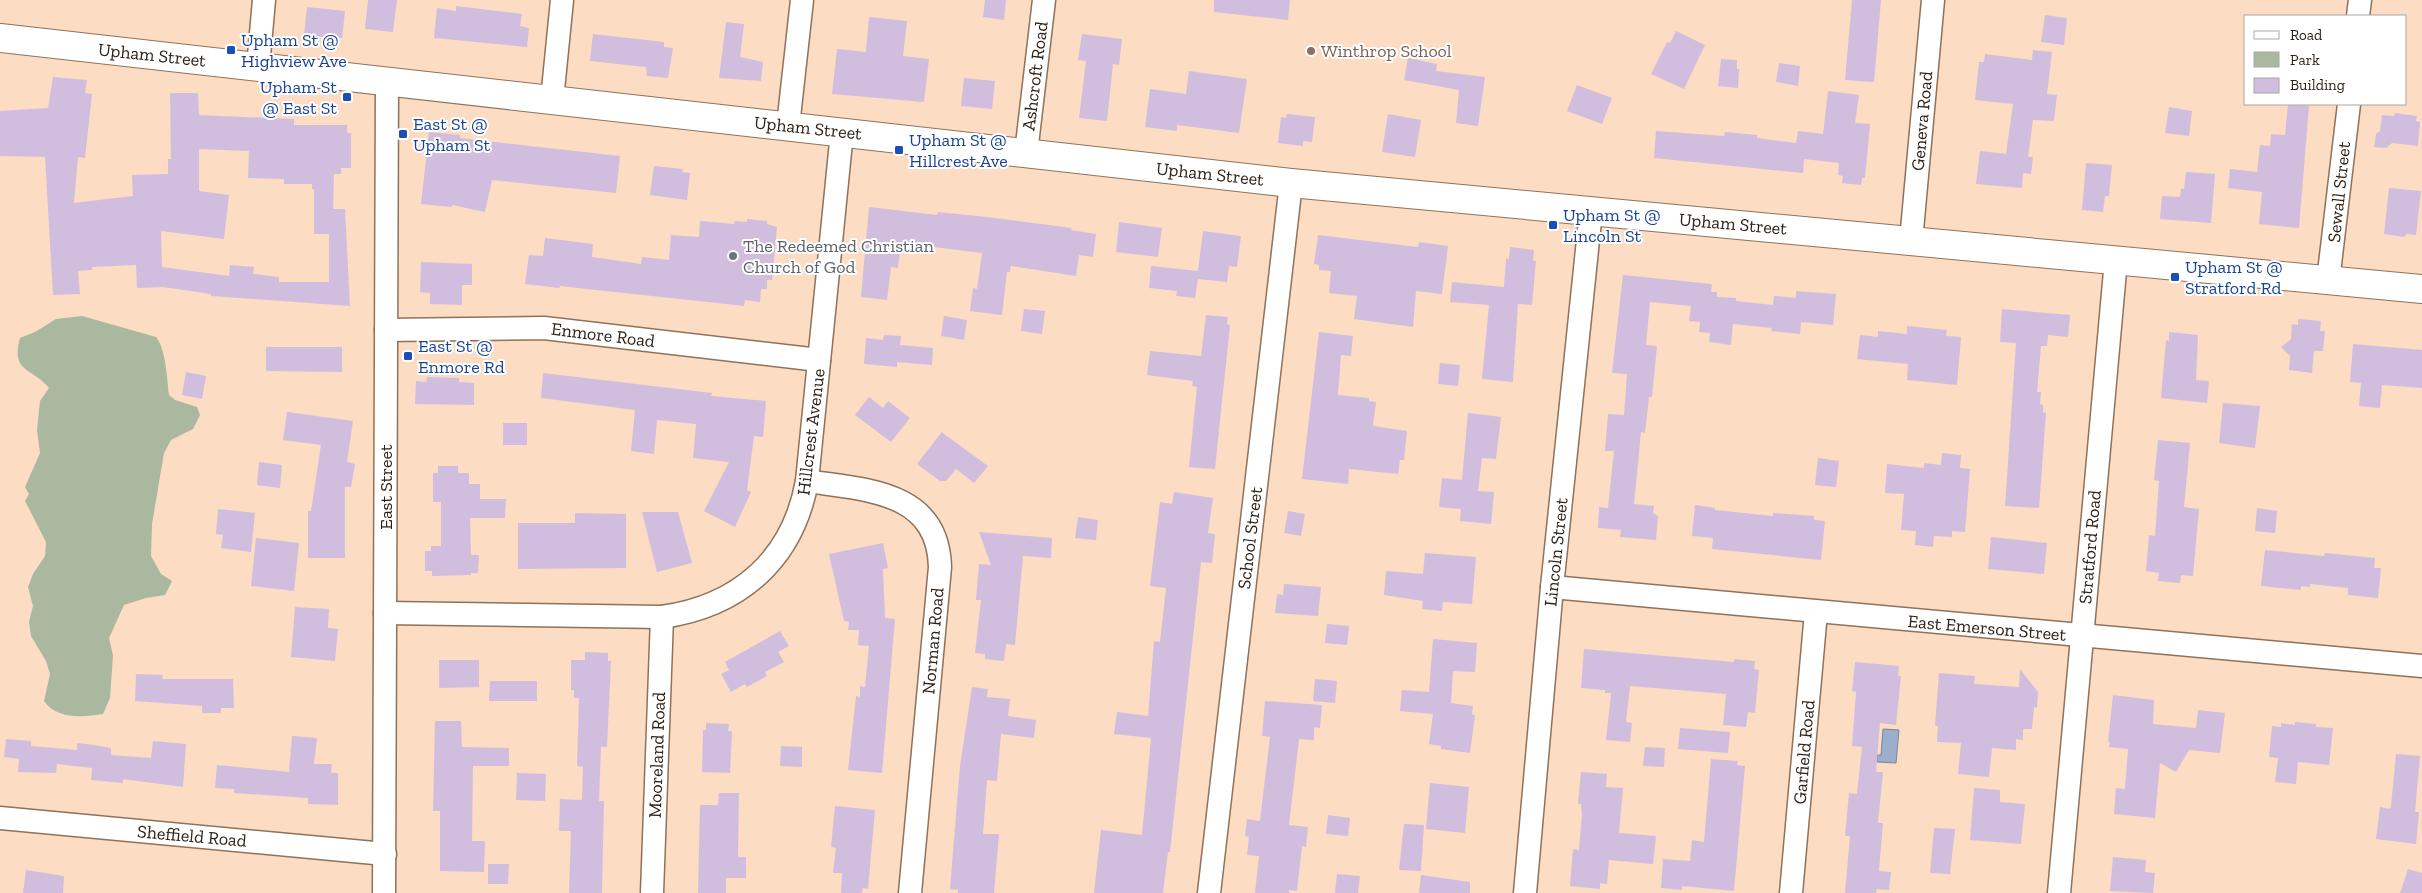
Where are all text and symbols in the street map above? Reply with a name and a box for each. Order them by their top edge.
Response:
legend [2244,15,2407,105]
street label: Ashcroft Road [1017,20,1053,132]
text: Road [2290,26,2323,44]
place label: Upham St @ Highview Ave [241,29,347,72]
street label: Upham Street [97,38,207,72]
place label: Winthrop School [1321,40,1452,62]
marker: Upham St @ Highview Ave [225,44,237,56]
marker: Winthrop School [1305,45,1317,57]
text: Park [2290,51,2320,69]
street label: Geneva Road [1907,70,1937,172]
place label: Upham St @ East St [260,76,337,119]
text: Building [2290,76,2345,94]
marker: Upham St @ East St [341,91,353,103]
street label: Upham Street [753,111,863,145]
place label: East St @ Upham St [413,113,490,156]
marker: East St @ Upham St [397,128,409,140]
place label: Upham St @ Hillcrest Ave [909,129,1008,172]
street label: Sewall Street [2323,140,2355,244]
marker: Upham St @ Hillcrest Ave [893,144,905,156]
street label: Upham Street [1155,157,1265,191]
place label: Upham St @ Lincoln St [1563,204,1661,247]
street label: Upham Street [1678,208,1788,240]
marker: Upham St @ Lincoln St [1547,219,1559,231]
place label: The Redeemed Christian Church of God [743,235,935,278]
marker: The Redeemed Christian Church of God [727,250,739,262]
place label: Upham St @ Stratford Rd [2185,256,2283,299]
marker: Upham St @ Stratford Rd [2169,271,2181,283]
street label: Enmore Road [550,318,656,352]
place label: East St @ Enmore Rd [418,335,505,378]
marker: East St @ Enmore Rd [402,350,414,362]
street label: Hillcrest Avenue [792,367,830,497]
street label: East Street [375,444,397,530]
street label: School Street [1233,485,1267,590]
street label: Stratford Road [2074,489,2106,605]
street label: Lincoln Street [1539,496,1573,608]
street label: Norman Road [917,587,949,695]
street label: East Emerson Street [1907,610,2067,646]
street label: Mooreland Road [644,691,670,819]
street label: Garfield Road [1788,699,1820,805]
street label: Sheffield Road [136,820,248,852]

